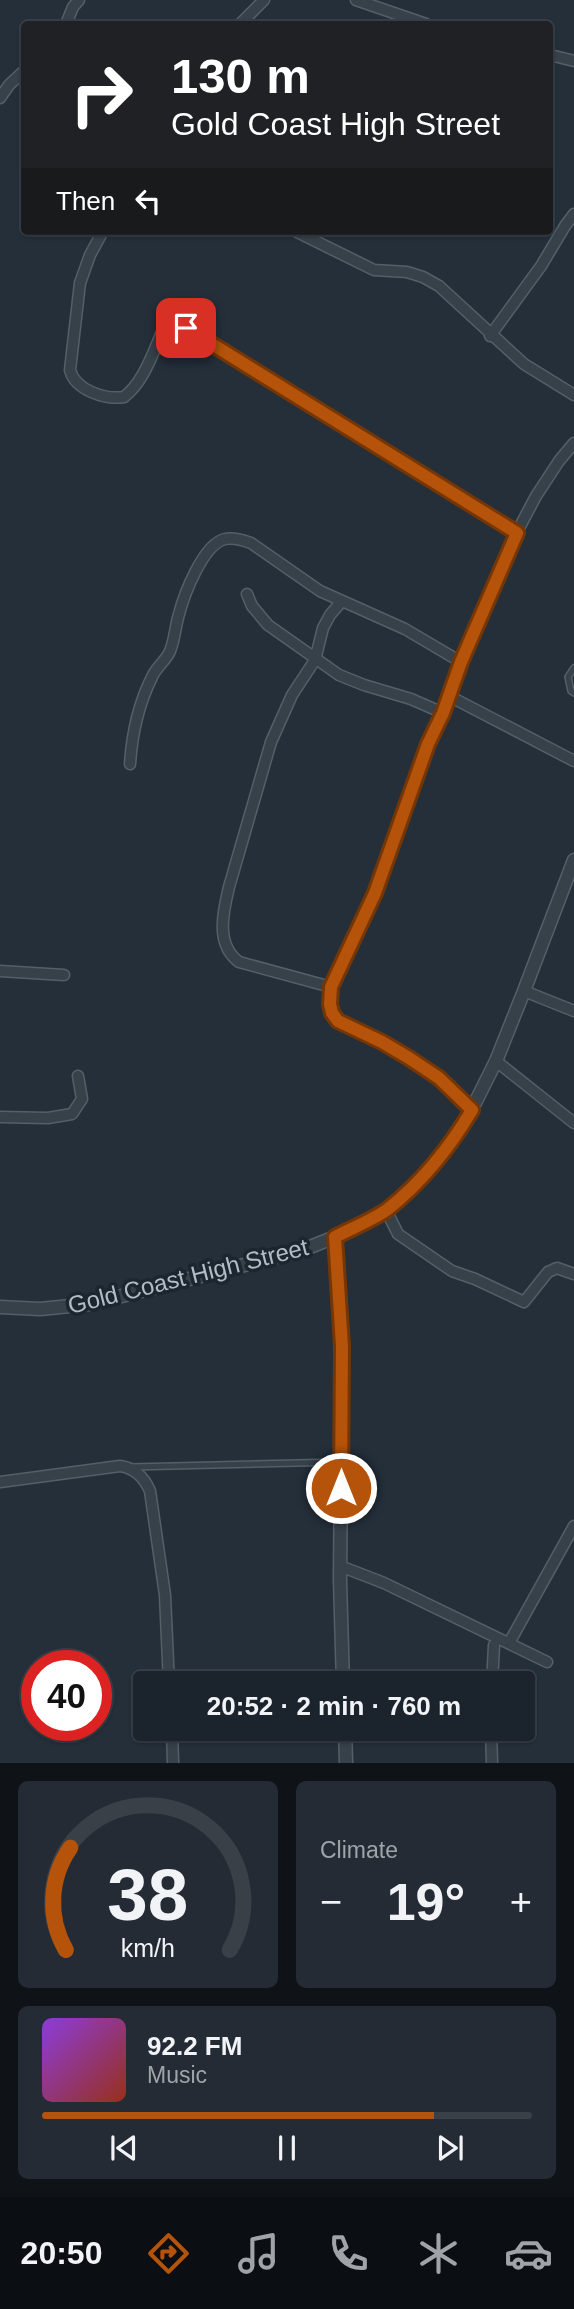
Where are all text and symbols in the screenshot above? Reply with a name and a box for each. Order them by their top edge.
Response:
icon: right [56,49,147,140]
text: 130 m [171,49,310,103]
text: Gold Coast High Street [171,106,500,142]
icon: left [129,182,167,220]
text: Then [56,186,115,216]
pin [156,298,216,358]
icon: arrive [167,309,205,347]
street label: Gold Coast High Street [65,1233,311,1319]
position arrow [304,1451,378,1525]
speed limit sign: 40 [21,1650,112,1741]
text: 20:52 · 2 min · 760 m [207,1691,461,1721]
text: Climate [320,1837,398,1863]
text: 38 [108,1855,188,1936]
text: 19° [387,1873,465,1931]
text: − [320,1881,342,1923]
text: + [510,1881,532,1923]
text: km/h [121,1934,175,1962]
text: 92.2 FM [147,2031,242,2061]
text: Music [147,2062,207,2088]
icon: previous [105,2129,143,2167]
icon: pause [268,2129,306,2167]
icon: next [431,2129,469,2167]
icon: directions [144,2229,193,2278]
icon: music [234,2229,283,2278]
icon: phone [324,2229,373,2278]
icon: climate [414,2229,463,2278]
icon: car [504,2229,553,2278]
text: 20:50 [21,2235,102,2271]

